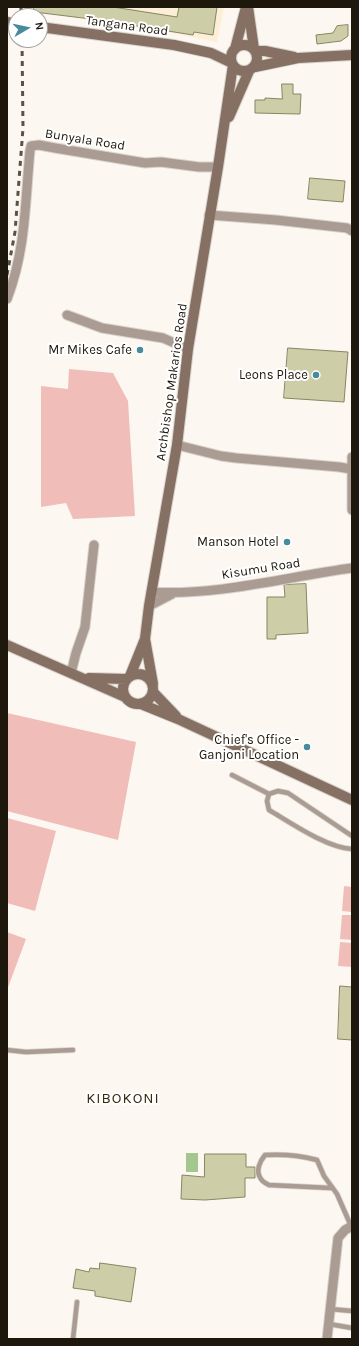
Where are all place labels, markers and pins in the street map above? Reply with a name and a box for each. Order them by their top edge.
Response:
place label: Mr Mikes Cafe [48,342,132,358]
marker: Mr Mikes Cafe [135,345,145,355]
place label: Leons Place [239,367,308,383]
marker: Leons Place [311,370,321,380]
place label: Manson Hotel [197,534,279,550]
marker: Manson Hotel [282,537,292,547]
place label: Chief's Office - Ganjoni Location [199,732,299,763]
marker: Chief's Office - Ganjoni Location [302,742,312,752]

